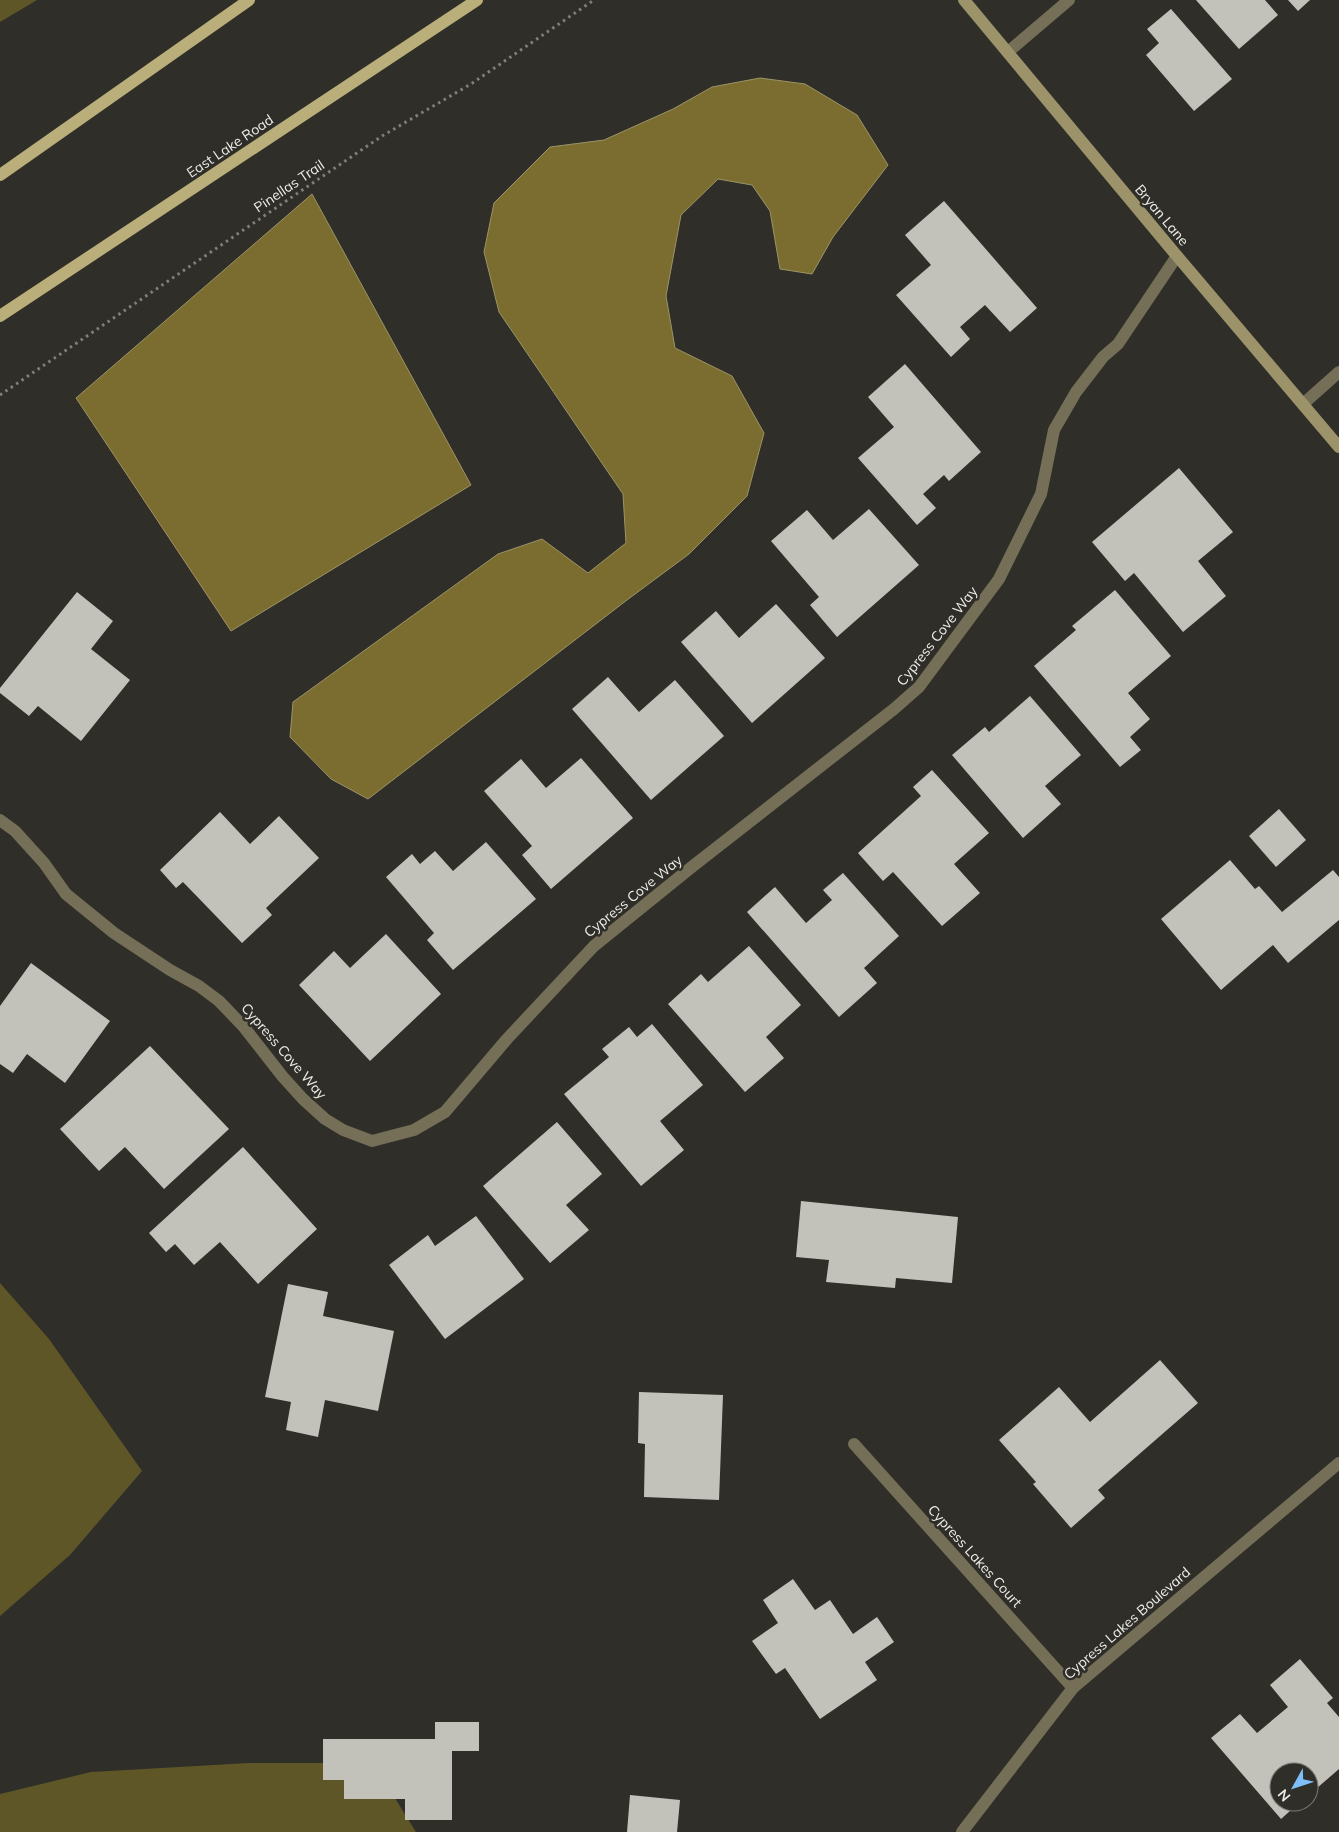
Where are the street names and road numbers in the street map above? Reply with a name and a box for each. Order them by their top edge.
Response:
street label: East Lake Road [183,110,277,182]
street label: Pinellas Trail [250,156,328,216]
street label: Bryan Lane [1131,181,1193,249]
street label: Cypress Cove Way [893,582,982,689]
street label: Cypress Cove Way [580,850,686,941]
street label: Cypress Cove Way [237,999,331,1103]
street label: Cypress Lakes Court [924,1501,1026,1611]
street label: Cypress Lakes Boulevard [1060,1563,1194,1683]

